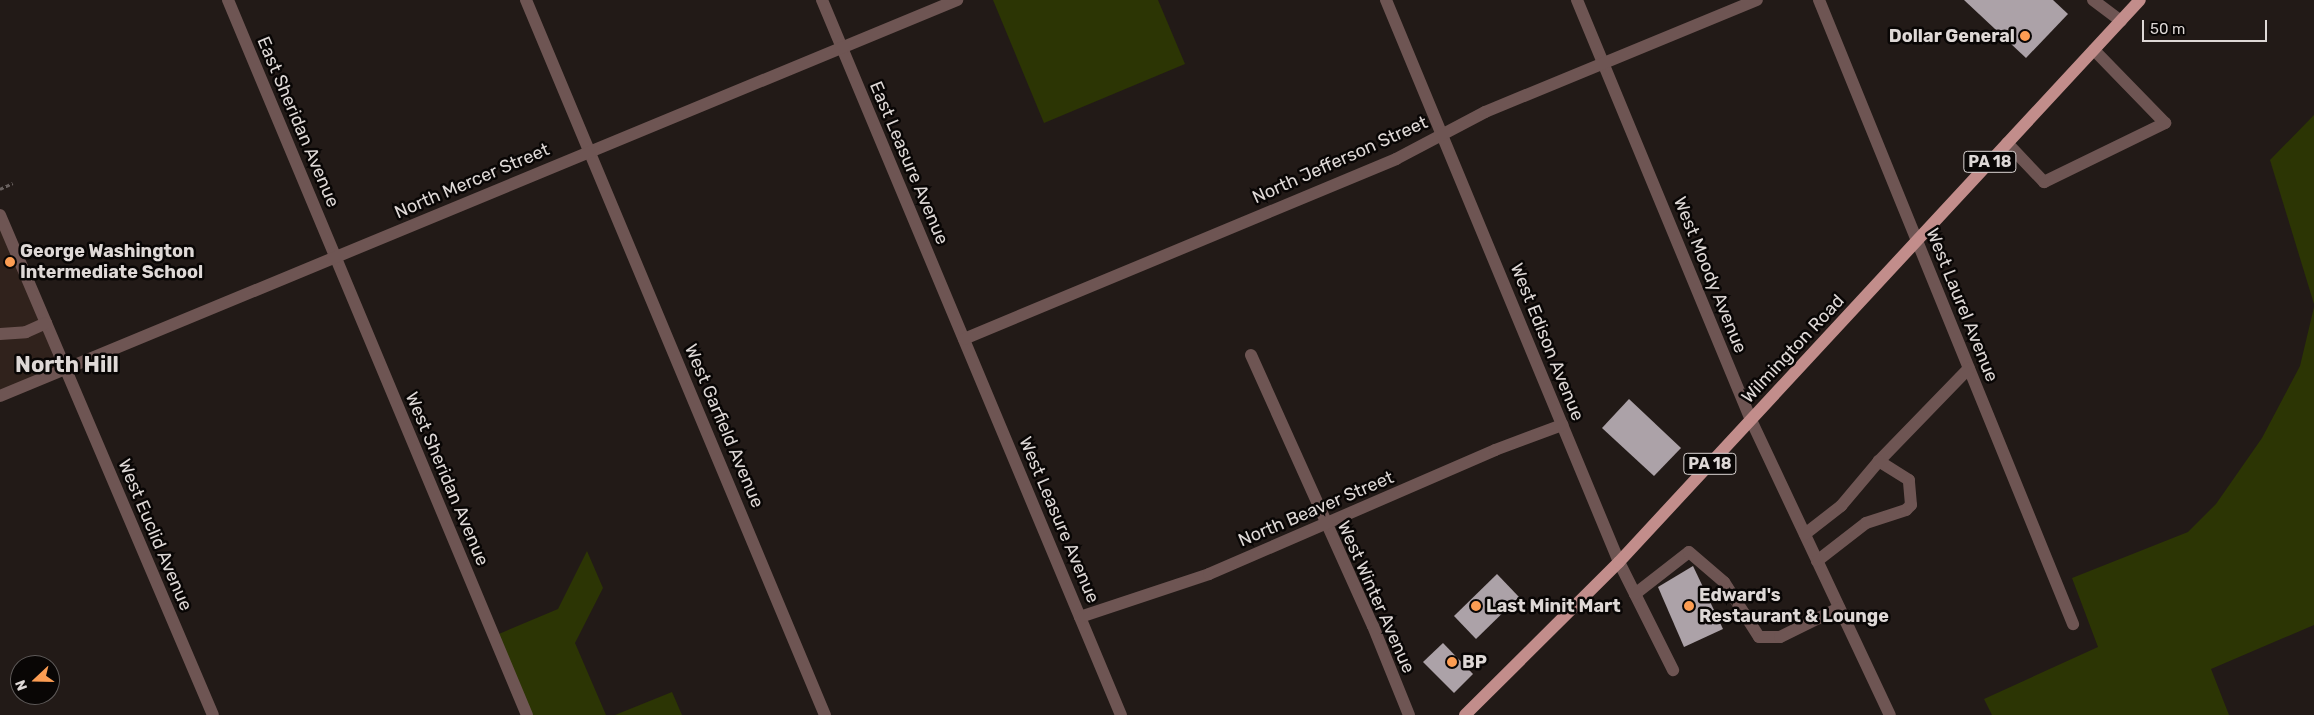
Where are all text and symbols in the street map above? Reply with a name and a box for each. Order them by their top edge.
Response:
scale bar [2144,10,2269,42]
text: 50 m [2150,20,2185,38]
place label: Dollar General [1888,25,2015,47]
marker: Dollar General [2019,30,2031,42]
street label: East Sheridan Avenue [252,33,344,211]
street label: East Leasure Avenue [865,78,953,248]
street label: North Jefferson Street [1249,112,1431,208]
street label: North Mercer Street [391,139,553,223]
road number: PA 18 [1962,148,2018,176]
street label: West Moody Avenue [1669,193,1751,357]
street label: West Laurel Avenue [1921,225,2003,385]
place label: George Washington Intermediate School [20,241,203,284]
marker: George Washington Intermediate School [4,256,16,268]
street label: West Edison Avenue [1505,260,1589,424]
street label: Wilmington Road [1737,290,1849,408]
street label: West Garfield Avenue [680,341,768,511]
district label: North Hill [15,352,119,378]
street label: West Sheridan Avenue [400,389,494,569]
street label: West Leasure Avenue [1014,433,1104,607]
road number: PA 18 [1682,450,1738,478]
street label: West Euclid Avenue [113,456,197,614]
street label: North Beaver Street [1235,466,1397,552]
street label: West Winter Avenue [1332,517,1420,677]
place label: Edward's Restaurant & Lounge [1699,585,1889,628]
place label: Last Minit Mart [1486,595,1621,617]
marker: Last Minit Mart [1470,600,1482,612]
marker: Edward's Restaurant & Lounge [1683,600,1695,612]
place label: BP [1462,651,1487,673]
north arrow [10,655,60,705]
marker: BP [1446,656,1458,668]
text: N [12,677,31,693]

